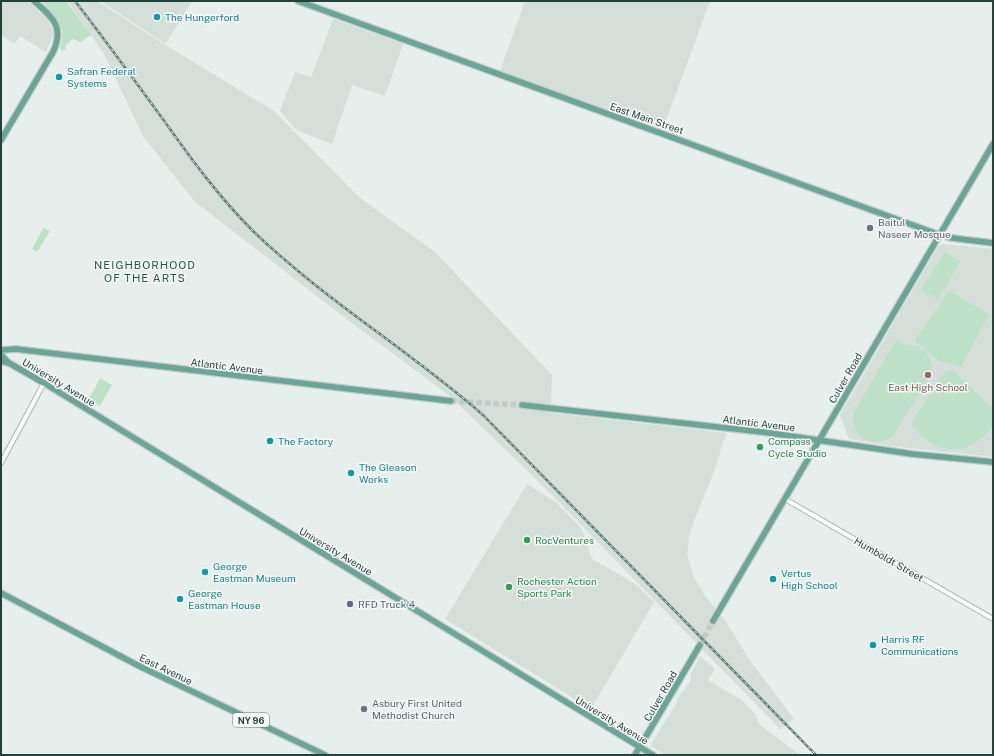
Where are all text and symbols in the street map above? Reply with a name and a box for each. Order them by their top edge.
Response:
place label: The Hungerford [165,11,239,23]
marker: The Hungerford [152,12,162,22]
place label: Safran Federal Systems [67,65,136,89]
marker: Safran Federal Systems [54,72,64,82]
street label: East Main Street [609,100,686,136]
place label: Baitul Naseer Mosque [878,216,951,240]
marker: Baitul Naseer Mosque [865,223,875,233]
district label: NEIGHBORHOOD OF THE ARTS [94,259,196,284]
street label: Culver Road [826,351,864,405]
street label: University Avenue [20,355,98,409]
street label: Atlantic Avenue [190,356,264,376]
marker: East High School [923,370,933,380]
place label: East High School [888,381,968,393]
street label: Atlantic Avenue [722,413,796,433]
place label: The Factory [278,435,334,447]
place label: Compass Cycle Studio [768,435,827,459]
marker: The Factory [265,436,275,446]
marker: Compass Cycle Studio [755,442,765,452]
place label: The Gleason Works [359,461,417,485]
marker: The Gleason Works [346,468,356,478]
street label: University Avenue [297,524,375,578]
place label: RocVentures [535,534,594,546]
street label: Humboldt Street [852,534,926,584]
marker: RocVentures [522,535,532,545]
place label: George Eastman Museum [213,560,296,584]
marker: George Eastman Museum [200,567,210,577]
place label: Vertus High School [781,567,838,591]
marker: Vertus High School [768,574,778,584]
place label: Rochester Action Sports Park [517,575,597,599]
marker: Rochester Action Sports Park [504,582,514,592]
place label: George Eastman House [188,587,261,611]
marker: George Eastman House [175,594,185,604]
place label: RFD Truck 4 [358,598,415,610]
marker: RFD Truck 4 [345,599,355,609]
place label: Harris RF Communications [881,633,958,657]
marker: Harris RF Communications [868,640,878,650]
street label: East Avenue [138,651,195,687]
street label: Culver Road [641,669,679,723]
street label: University Avenue [573,693,651,747]
place label: Asbury First United Methodist Church [372,697,462,721]
marker: Asbury First United Methodist Church [359,704,369,714]
road number: NY 96 [233,713,269,727]

